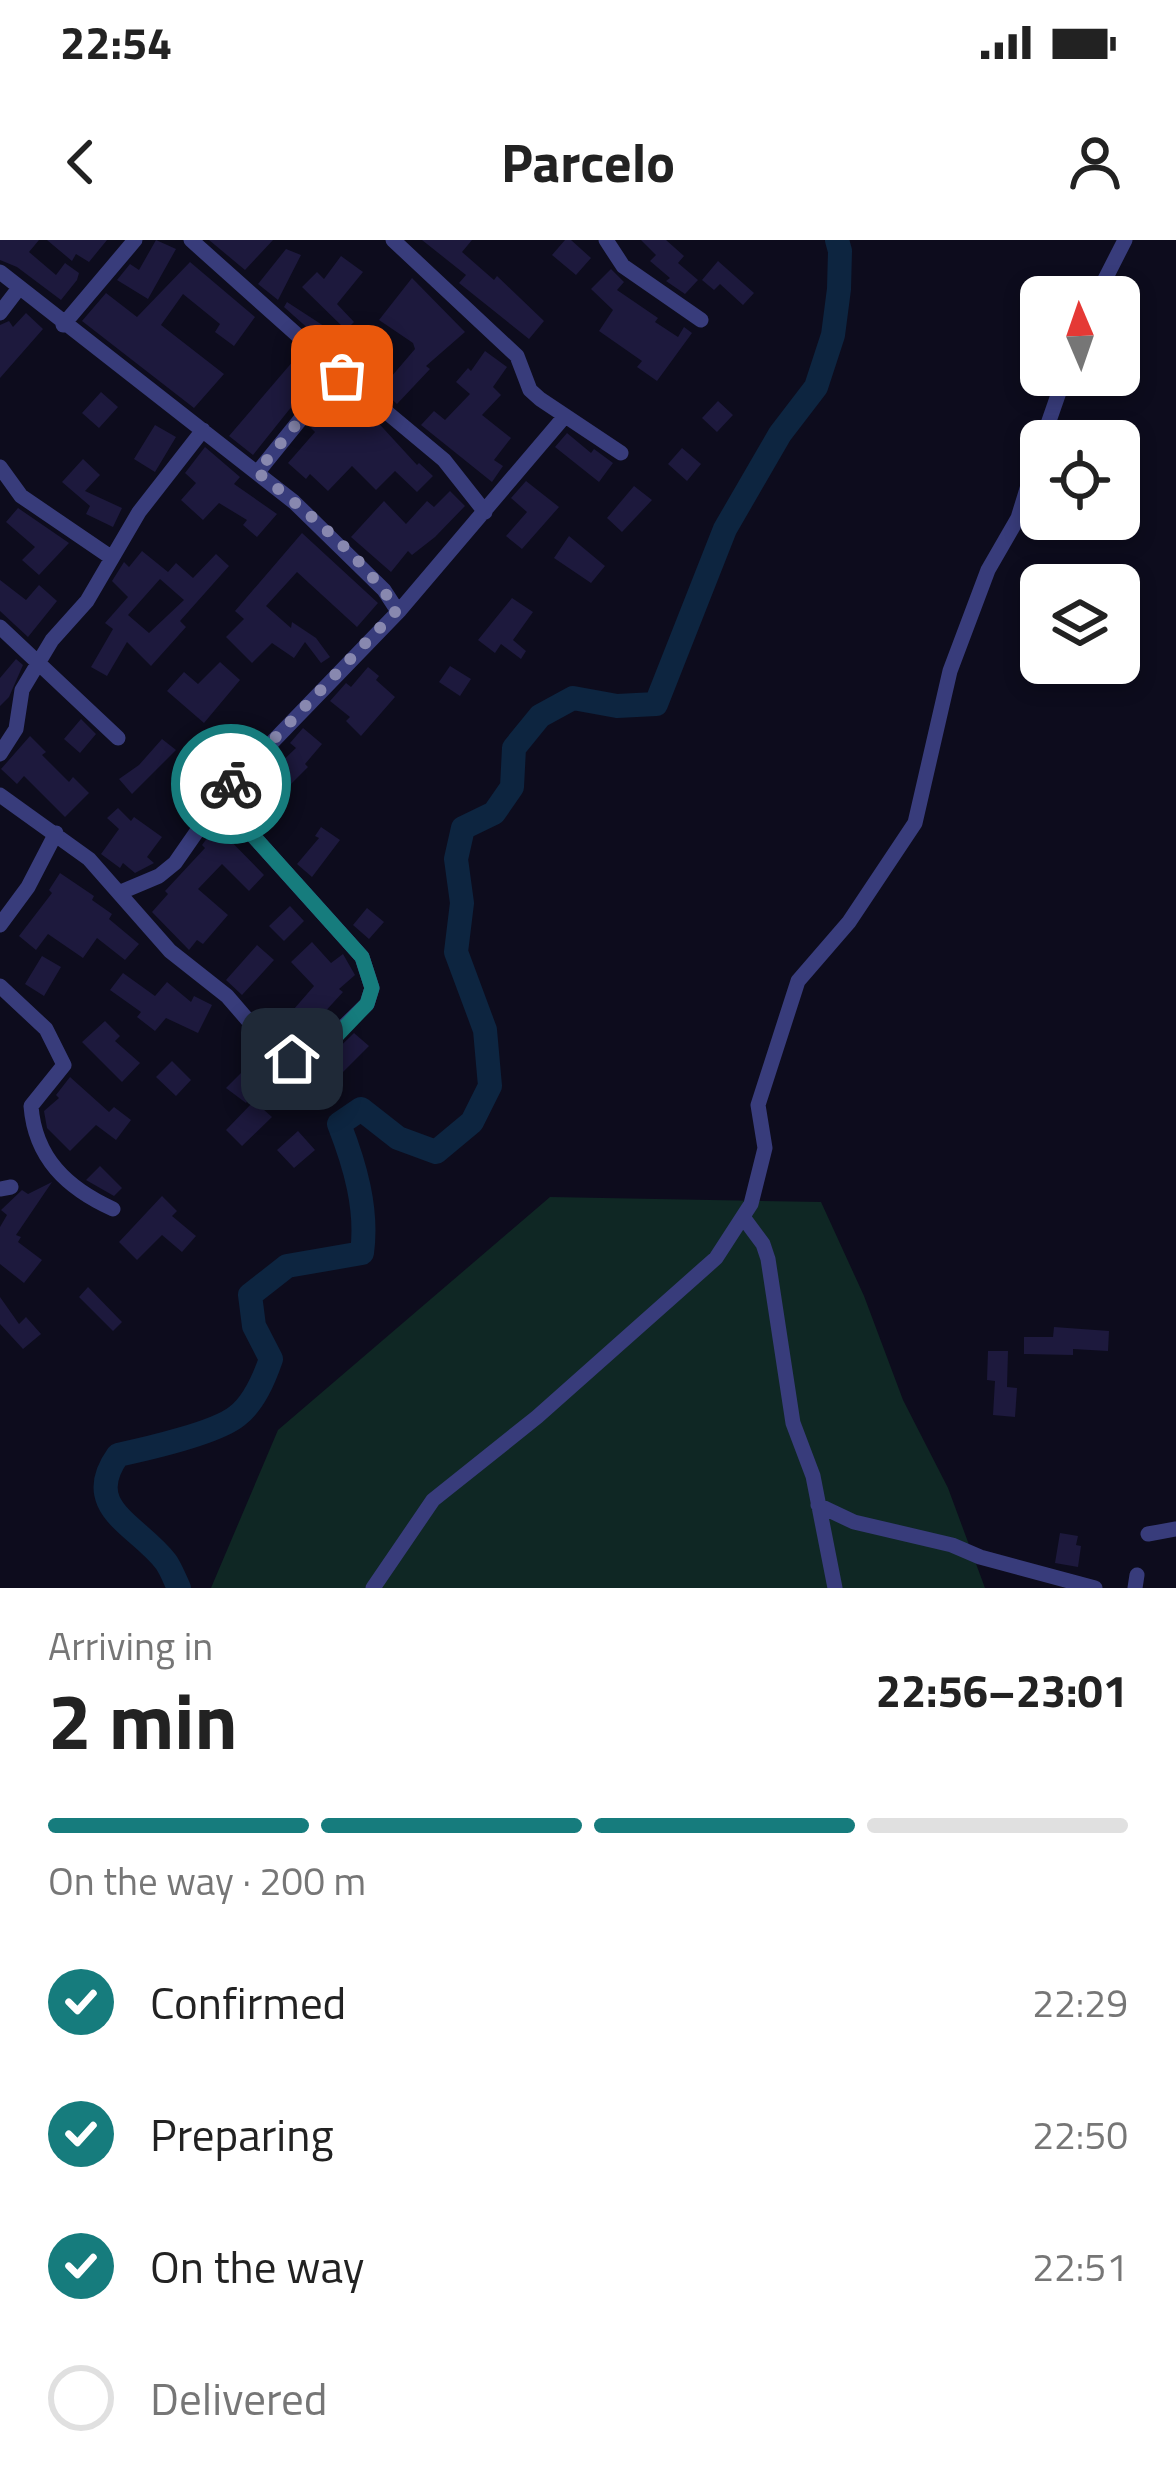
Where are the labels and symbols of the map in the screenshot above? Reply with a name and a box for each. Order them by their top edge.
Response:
north arrow [1020,276,1140,396]
pin [291,325,393,427]
courier [171,724,291,844]
pin [241,1008,343,1110]

